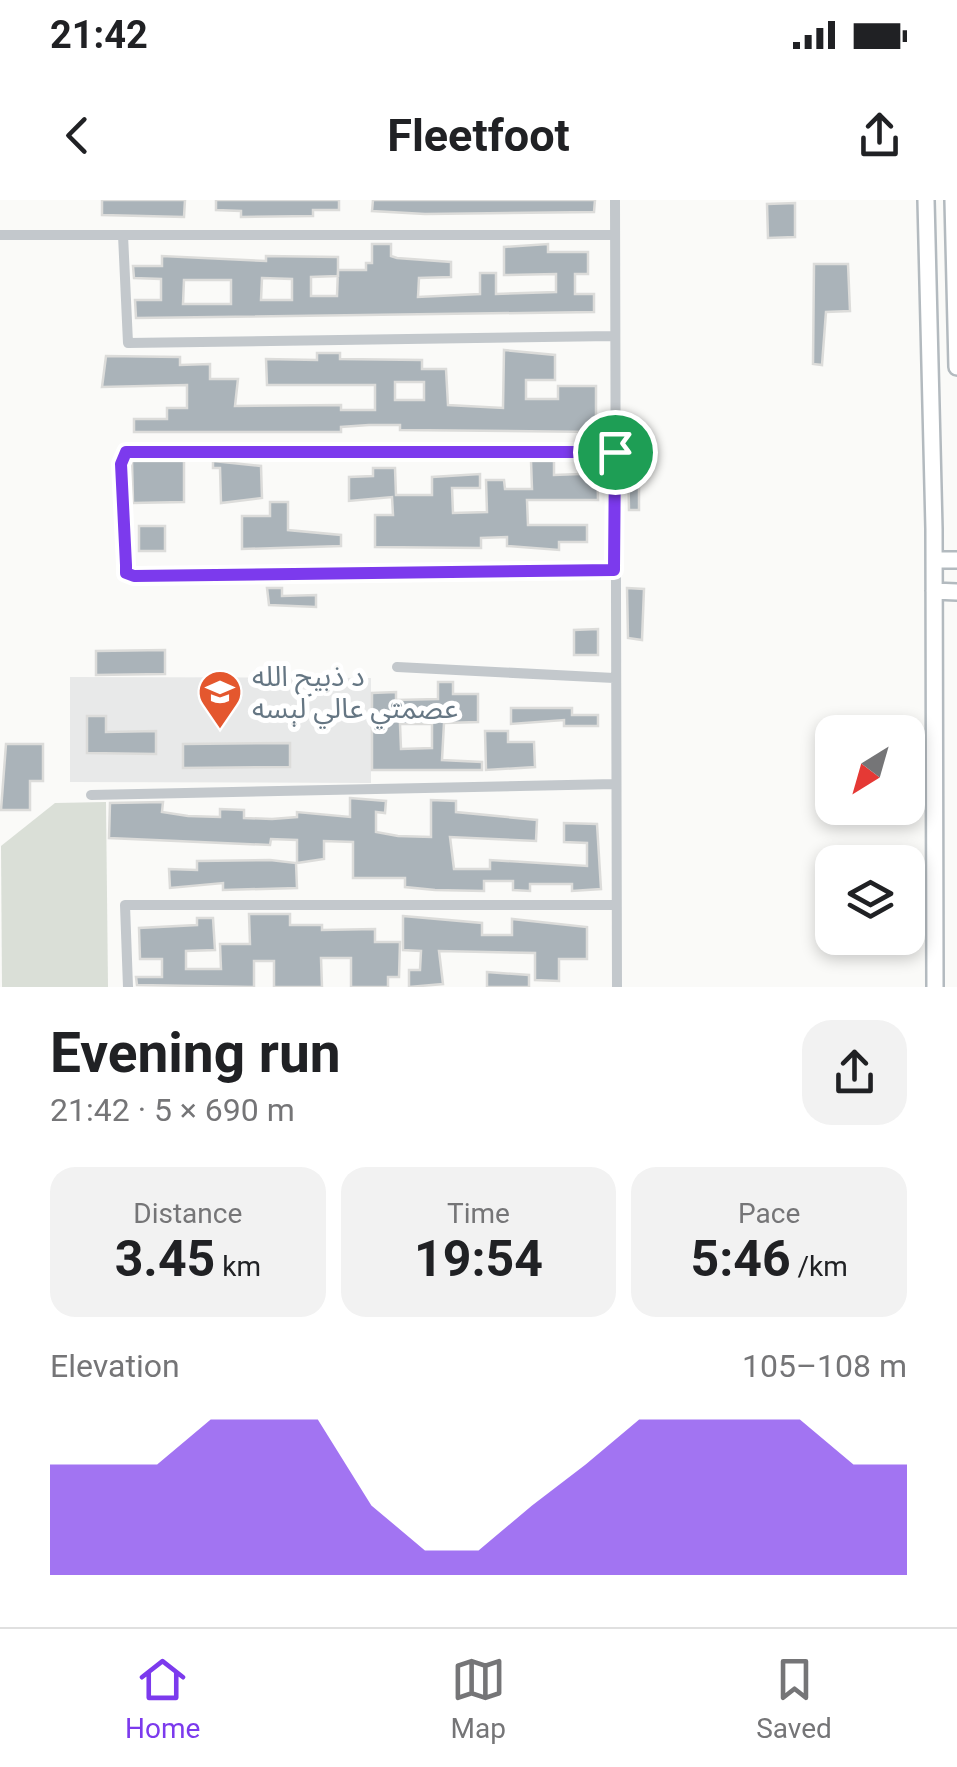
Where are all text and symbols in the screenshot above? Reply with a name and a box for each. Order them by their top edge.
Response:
text: 21:42 [50,13,148,57]
icon: back [50,108,105,163]
icon: share [852,108,907,163]
text: Fleetfoot [387,109,570,162]
pin [573,410,658,495]
icon: arrive [588,425,643,480]
place label: د ذبیح الله عصمتي عالي لېسه [252,660,458,729]
school or university icon: د ذبیح الله عصمتي عالي لېسه [197,669,243,730]
north arrow [815,715,925,825]
map controls [815,715,925,955]
button: layers [815,845,925,955]
button: share [802,1020,907,1125]
text: Evening run [50,1021,341,1085]
text: 21:42 · 5 × 690 m [50,1091,295,1129]
text: Distance [133,1197,242,1230]
text: Time [447,1197,510,1230]
text: Pace [738,1197,800,1230]
text: 3.45 [115,1230,215,1288]
text: 19:54 [414,1230,543,1288]
text: 5:46 [690,1230,791,1288]
text: km [215,1250,261,1283]
text: /km [791,1250,848,1283]
text: Elevation [50,1347,180,1385]
text: 105–108 m [742,1347,907,1385]
tab: Home [125,1652,200,1745]
tab: Map [451,1652,506,1745]
tab: Saved [756,1652,832,1745]

